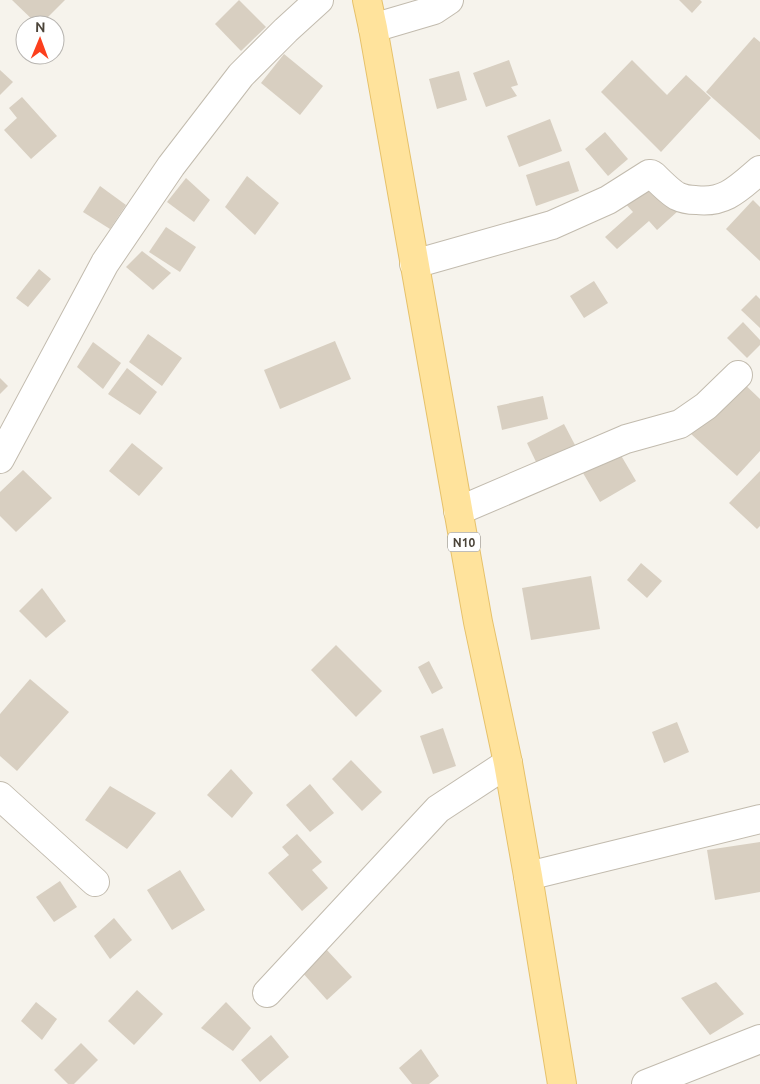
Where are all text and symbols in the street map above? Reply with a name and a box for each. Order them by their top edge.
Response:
north arrow [15,15,65,65]
text: N [35,19,46,35]
road number: N10 [448,532,480,552]

